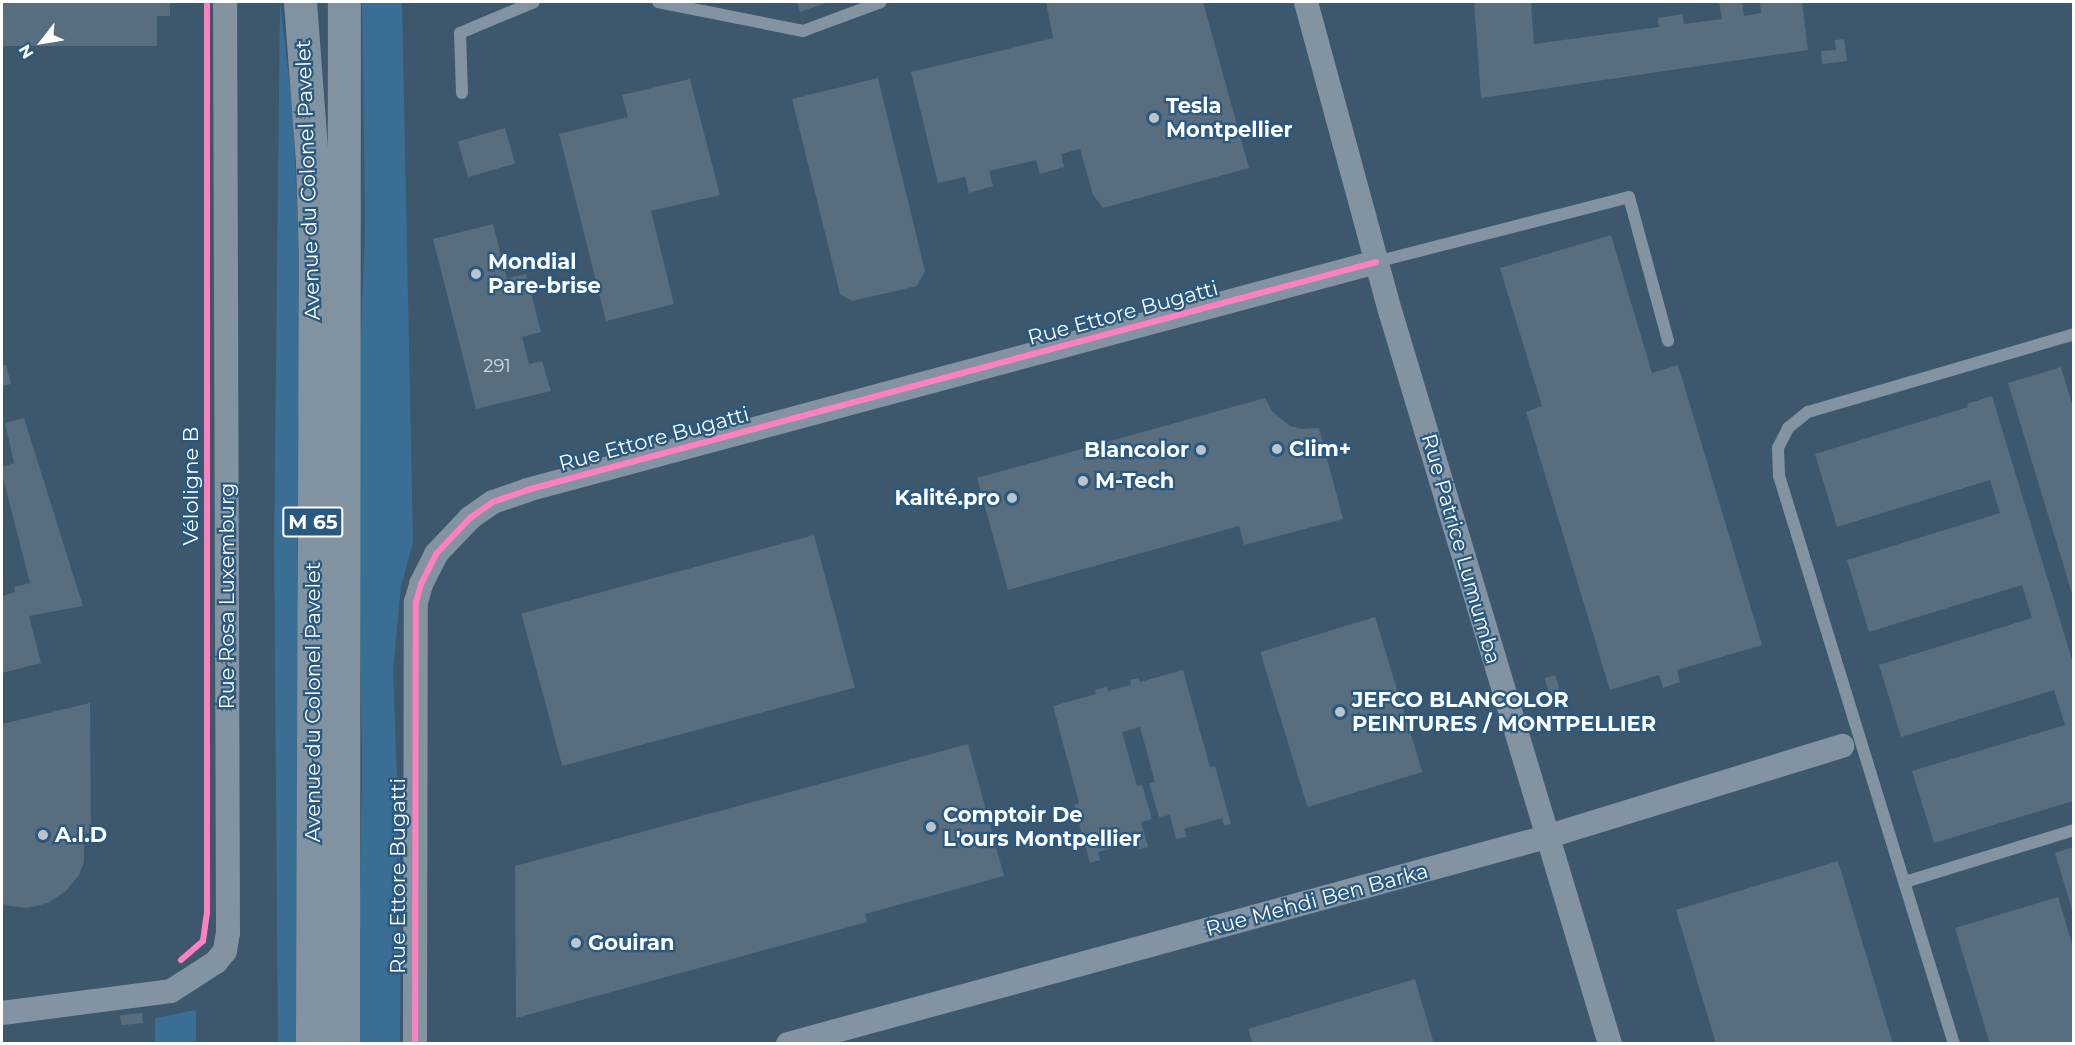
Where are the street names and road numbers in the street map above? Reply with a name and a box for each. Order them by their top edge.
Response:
street label: Avenue du Colonel Pavelet [291,39,325,321]
street label: Rue Ettore Bugatti [1025,275,1221,351]
street label: Rue Ettore Bugatti [556,401,752,477]
street label: Véloligne B [178,427,204,545]
street label: Rue Patrice Lumumba [1416,431,1506,667]
street label: Rue Rosa Luxemburg [214,483,240,709]
road number: M 65 [282,505,344,539]
street label: Avenue du Colonel Pavelet [300,562,326,842]
street label: Rue Ettore Bugatti [385,778,411,974]
street label: Rue Mehdi Ben Barka [1203,858,1431,942]

